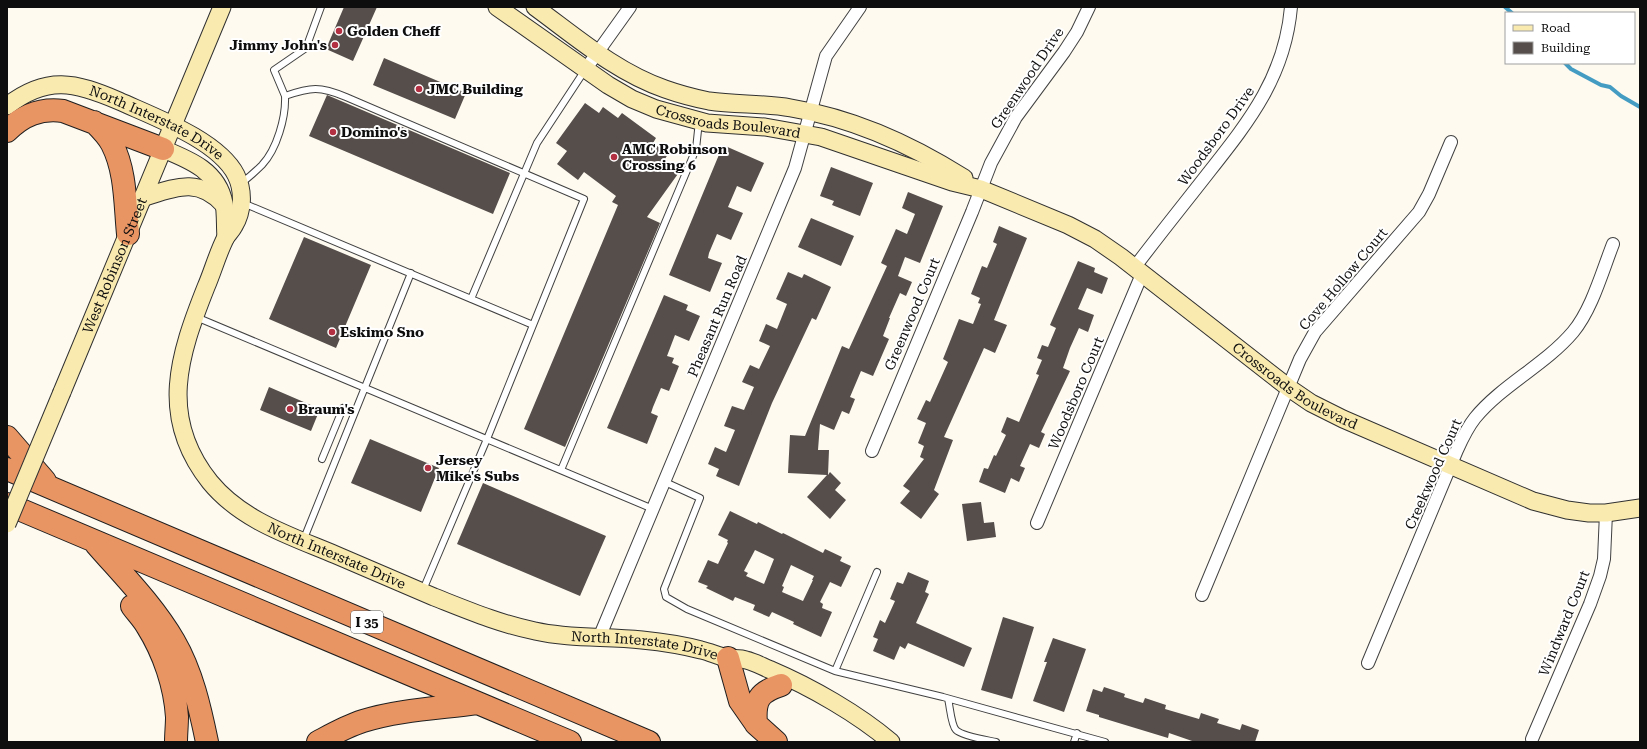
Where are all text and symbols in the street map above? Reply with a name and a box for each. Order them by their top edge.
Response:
legend [1505,12,1635,64]
text: Road [1541,21,1571,35]
place label: Golden Cheff [347,23,442,39]
street label: Greenwood Drive [987,24,1067,132]
marker: Golden Cheff [334,26,344,36]
place label: Jimmy John's [230,37,327,53]
marker: Jimmy John's [330,40,340,50]
text: Building [1541,41,1590,55]
place label: JMC Building [427,81,523,97]
street label: North Interstate Drive [87,82,227,163]
street label: Woodsboro Drive [1175,83,1257,189]
marker: JMC Building [414,84,424,94]
street label: Crossroads Boulevard [654,101,802,141]
place label: Domino's [341,124,407,140]
marker: Domino's [328,127,338,137]
place label: AMC Robinson Crossing 6 [622,141,728,173]
marker: AMC Robinson Crossing 6 [609,152,619,162]
street label: West Robinson Street [79,195,150,336]
street label: Cove Hollow Court [1296,225,1390,333]
street label: Pheasant Run Road [684,253,750,379]
street label: Greenwood Court [881,255,943,373]
place label: Eskimo Sno [340,324,424,340]
marker: Eskimo Sno [327,327,337,337]
street label: Woodsboro Court [1045,334,1107,452]
street label: Crossroads Boulevard [1229,339,1360,432]
place label: Braum's [298,401,355,417]
marker: Braum's [285,404,295,414]
street label: Creekwood Court [1401,416,1465,532]
place label: Jersey Mike's Subs [436,452,519,484]
marker: Jersey Mike's Subs [423,463,433,473]
street label: North Interstate Drive [265,519,408,592]
street label: Windward Court [1536,568,1592,678]
road number: I 35 [351,611,383,633]
street label: North Interstate Drive [570,628,721,663]

